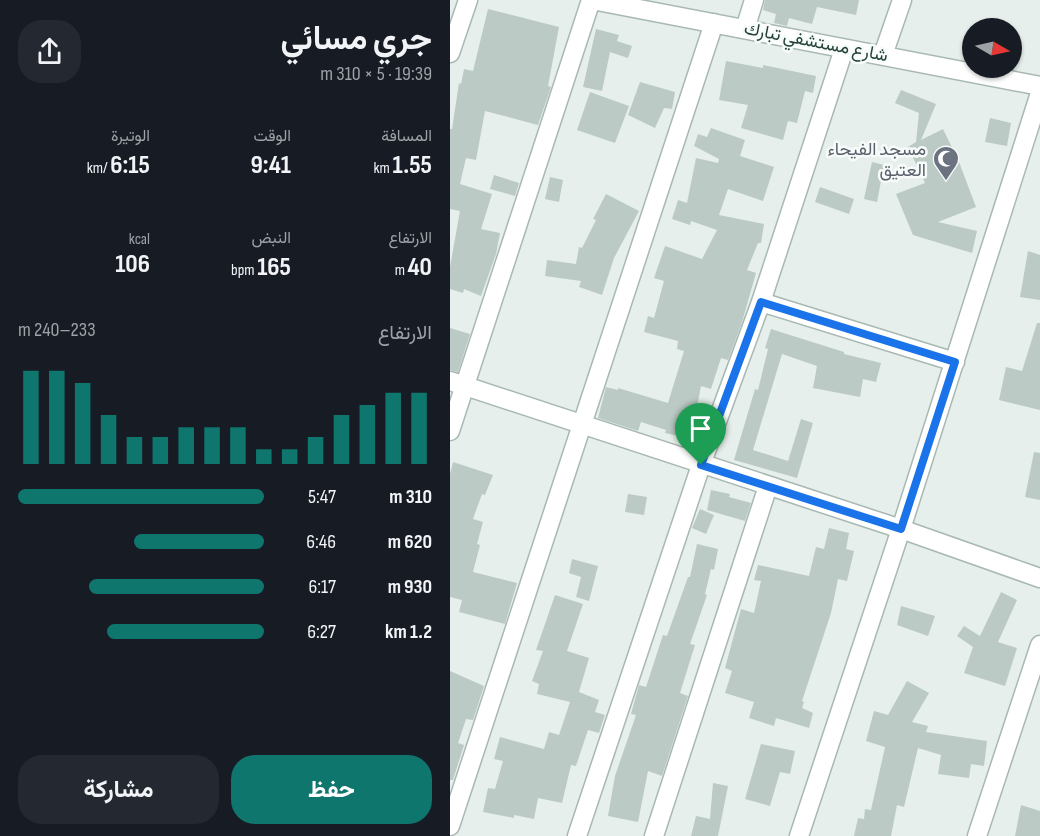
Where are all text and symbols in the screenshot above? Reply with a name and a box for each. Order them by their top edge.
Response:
street label: شارع مستشفي تبارك [741,18,890,70]
north arrow [962,18,1022,78]
map controls [962,18,1022,78]
text: جري مسائي [280,19,432,59]
button: share [18,20,81,83]
text: 19:39 · 5 × 310 m [320,62,432,86]
text: الوتيرة [111,127,150,146]
text: الوقت [253,127,291,146]
text: المسافة [381,127,432,146]
place label: مسجد الفيحاء العتيق [827,139,926,181]
mosque icon: مسجد الفيحاء العتيق [931,144,961,182]
text: 6:15 [110,150,150,181]
text: 9:41 [251,150,291,181]
text: 1.55 [392,150,432,181]
text: /km [87,159,110,178]
text: km [373,159,392,178]
text: النبض [251,229,291,248]
text: الارتفاع [389,229,432,248]
text: kcal [129,230,150,249]
text: 106 [115,249,150,280]
text: 165 [257,252,291,283]
text: 40 [408,252,432,283]
text: bpm [231,261,257,280]
text: m [395,261,408,280]
text: 233–240 m [18,318,96,342]
text: الارتفاع [378,321,432,345]
pin [675,403,726,465]
icon: arrive [684,412,717,445]
text: 5:47 [308,485,336,509]
text: 310 m [389,485,432,509]
text: 6:46 [306,530,336,554]
text: 620 m [388,530,432,554]
text: 6:17 [309,575,336,599]
text: 930 m [388,575,432,599]
text: 6:27 [307,620,336,644]
text: 1.2 km [385,620,432,644]
button: مشاركة [18,755,219,824]
button: حفظ [231,755,432,824]

